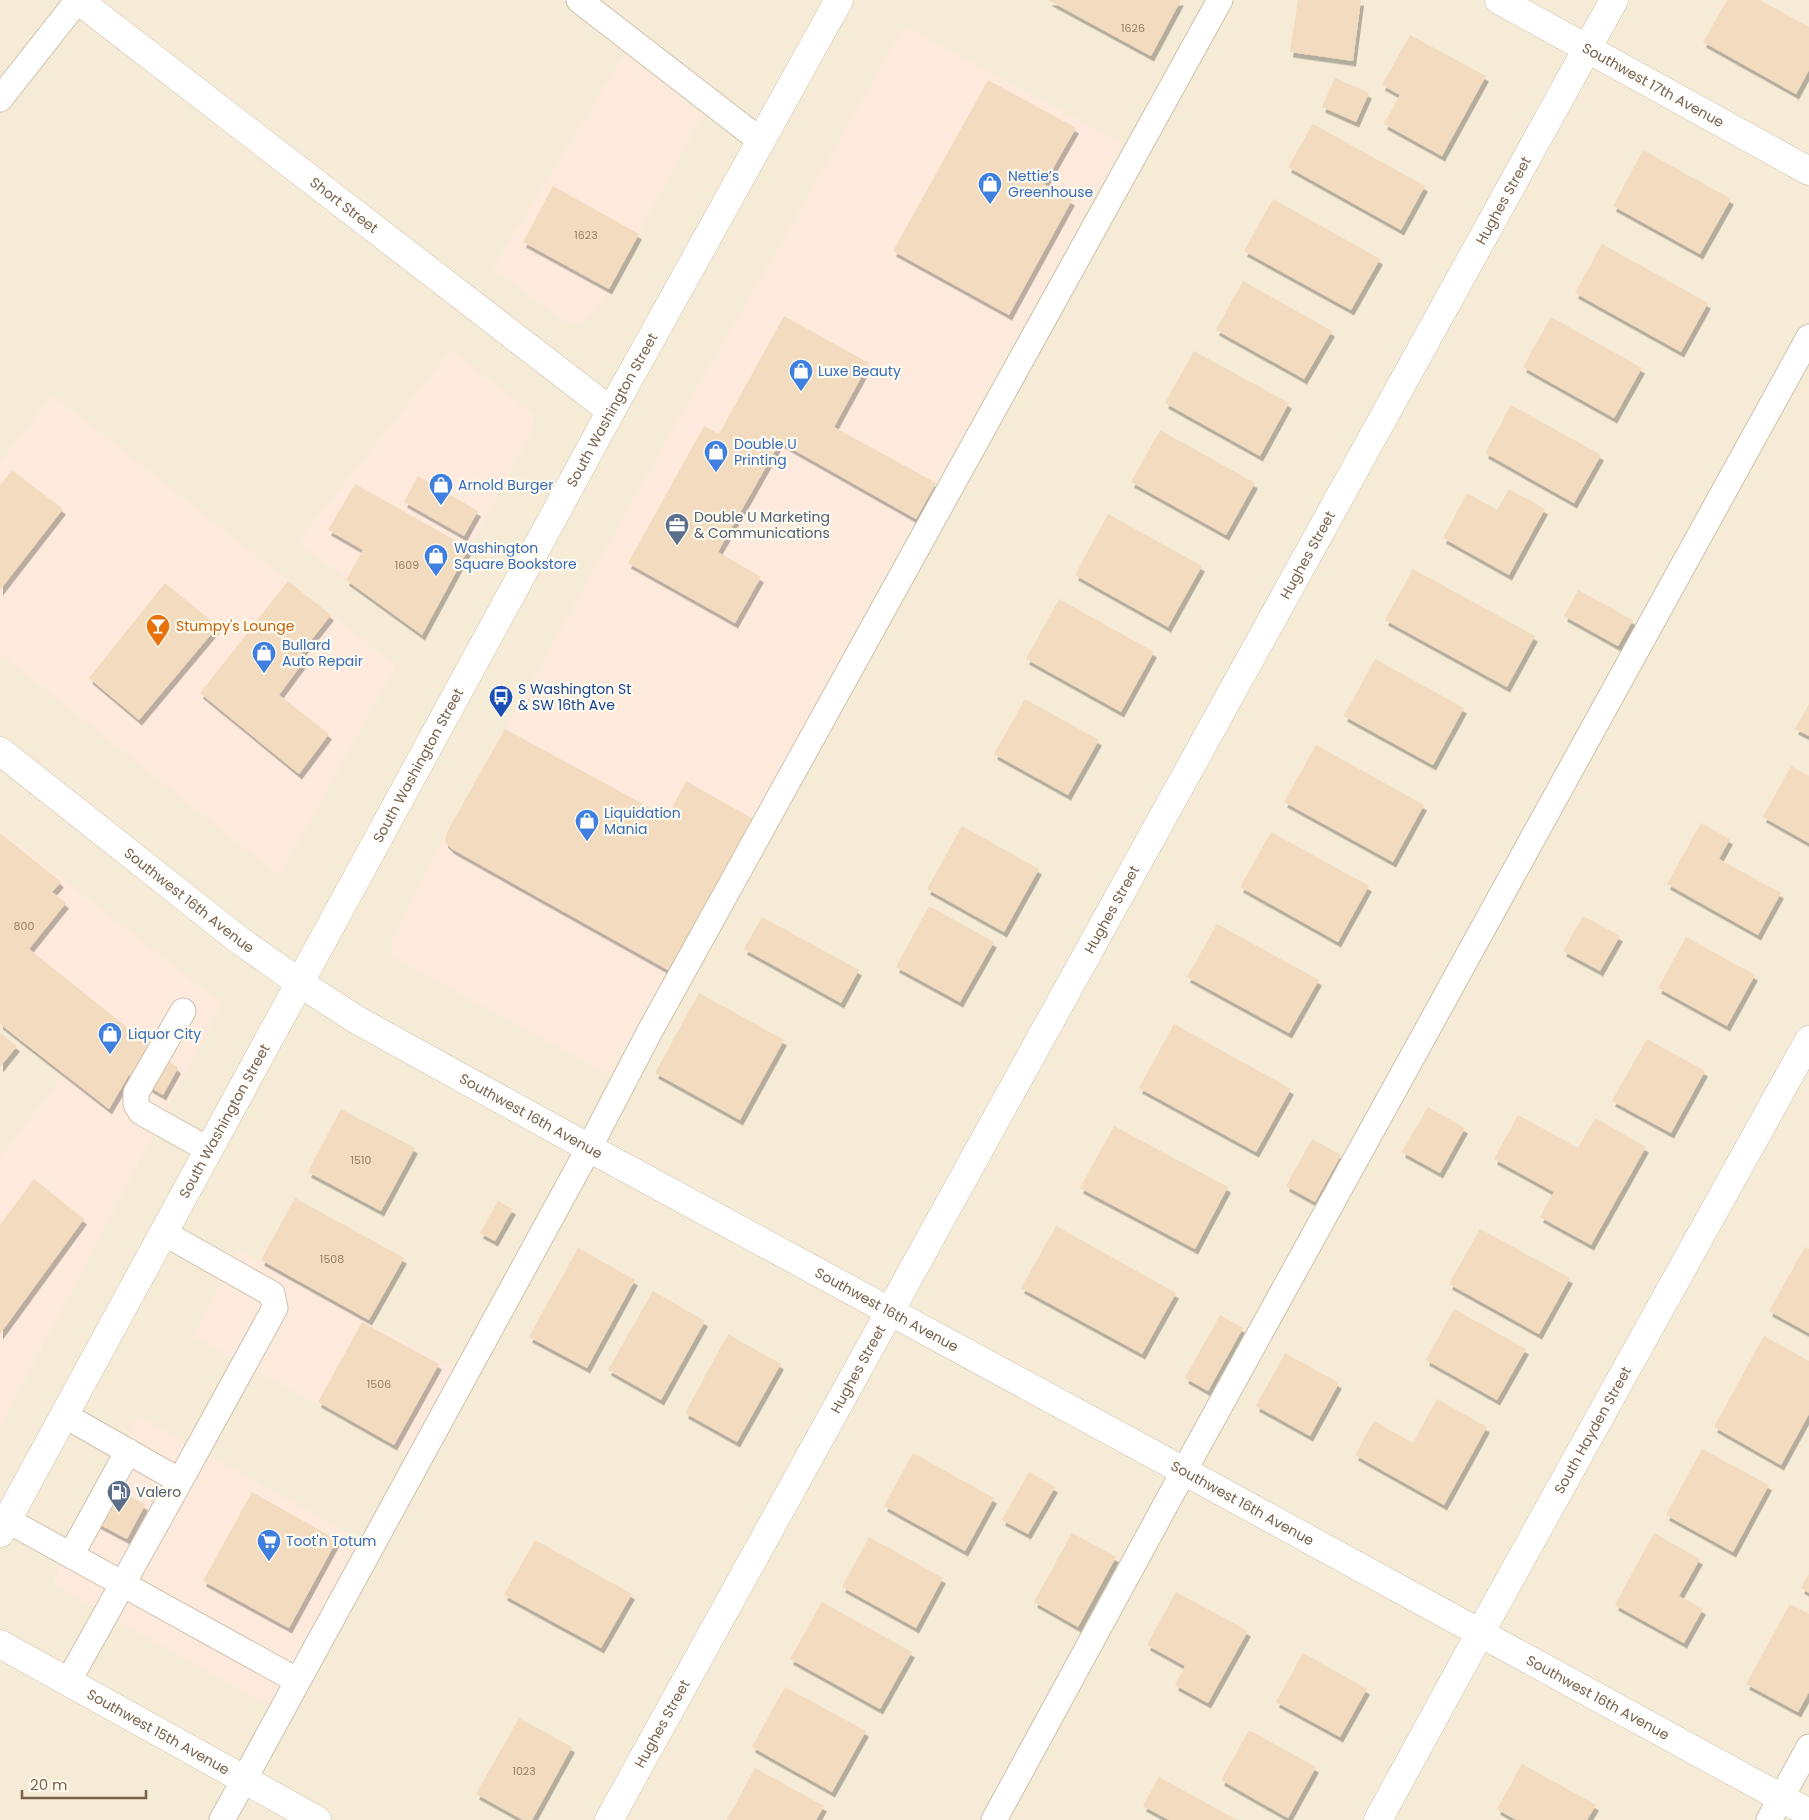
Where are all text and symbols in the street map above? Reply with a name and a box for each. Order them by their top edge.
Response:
house number: 1626 [1121,20,1145,36]
street label: Southwest 17th Avenue [1579,38,1728,132]
street label: Hughes Street [1471,153,1536,248]
place label: Nettie’s Greenhouse [1008,166,1094,202]
shop icon: Nettie’s Greenhouse [977,171,1003,205]
street label: Short Street [306,172,382,238]
house number: 1623 [574,227,598,243]
street label: South Washington Street [561,329,662,491]
shop icon: Luxe Beauty [788,358,814,392]
place label: Luxe Beauty [818,361,901,381]
place label: Double U Printing [734,434,797,470]
shop icon: Double U Printing [703,439,729,473]
shop icon: Arnold Burger [428,472,454,506]
place label: Arnold Burger [458,475,553,495]
place label: Double U Marketing & Communications [694,507,830,543]
street label: Hughes Street [1275,507,1340,603]
office icon: Double U Marketing & Communications [664,512,690,546]
place label: Washington Square Bookstore [454,538,577,574]
shop icon: Washington Square Bookstore [423,543,449,577]
house number: 1609 [395,557,419,573]
bar icon: Stumpy's Lounge [145,613,171,647]
place label: Stumpy's Lounge [176,616,295,636]
place label: Bullard Auto Repair [282,635,363,671]
shop icon: Bullard Auto Repair [251,640,277,674]
place label: S Washington St & SW 16th Ave [518,679,631,715]
bus stop icon: S Washington St & SW 16th Ave [488,684,514,718]
street label: South Washington Street [368,685,468,846]
place label: Liquidation Mania [604,803,681,839]
shop icon: Liquidation Mania [574,808,600,842]
street label: Southwest 16th Avenue [120,843,258,958]
street label: Hughes Street [1079,862,1144,957]
house number: 800 [14,918,34,934]
shop icon: Liquor City [97,1021,123,1055]
place label: Liquor City [128,1024,201,1044]
street label: South Washington Street [174,1040,274,1202]
street label: Southwest 16th Avenue [456,1068,606,1164]
house number: 1510 [351,1152,372,1168]
house number: 1508 [320,1251,344,1267]
street label: Southwest 16th Avenue [811,1263,962,1357]
street label: Hughes Street [826,1321,890,1417]
street label: South Hayden Street [1549,1363,1636,1497]
house number: 1506 [367,1376,391,1392]
street label: Southwest 16th Avenue [1167,1456,1318,1550]
fuel station icon: Valero [106,1479,132,1513]
place label: Valero [136,1482,181,1502]
supermarket icon: Toot'n Totum [256,1528,282,1562]
place label: Toot'n Totum [286,1531,377,1551]
street label: Southwest 16th Avenue [1523,1650,1673,1745]
street label: Hughes Street [630,1676,695,1771]
street label: Southwest 15th Avenue [83,1684,233,1780]
house number: 1023 [512,1763,536,1779]
scale bar [22,1768,146,1800]
text: 20 m [30,1774,68,1795]

